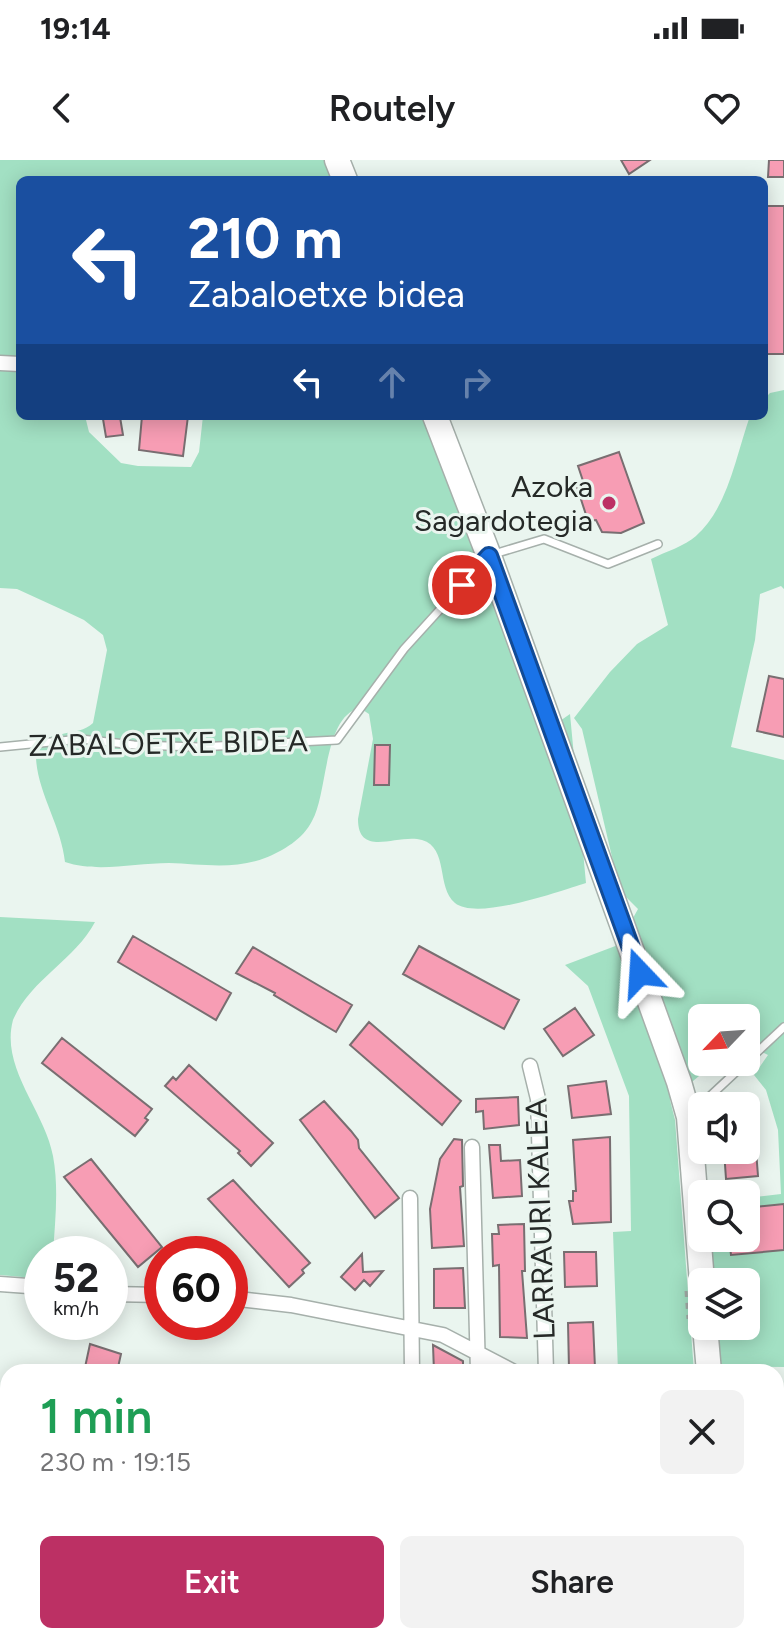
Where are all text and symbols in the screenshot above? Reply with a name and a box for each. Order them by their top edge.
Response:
text: 19:14 [40,10,111,47]
icon: back [40,86,84,130]
icon: heart [700,86,744,130]
text: Routely [329,87,455,130]
text: 210 m [188,205,343,272]
icon: left [56,208,160,312]
text: Zabaloetxe bidea [188,273,465,316]
icon: left [286,360,330,404]
icon: ahead [370,360,414,404]
icon: right [454,360,498,404]
place label: Azoka Sagardotegia [414,468,593,539]
marker: Azoka Sagardotegia [600,494,618,512]
pin [428,551,496,619]
icon: arrive [440,563,484,607]
street label: ZABALOETXE BIDEA [28,722,309,764]
position arrow [598,931,682,1015]
north arrow [688,1004,760,1076]
map controls [688,1004,760,1340]
button: sound [688,1092,760,1164]
street label: LARRAURI KALEA [517,1097,563,1340]
button: search [688,1180,760,1252]
speed limit sign: 60 [144,1236,248,1340]
text: 52 [53,1254,99,1302]
button: layers [688,1268,760,1340]
text: km/h [53,1296,99,1320]
text: 1 min [40,1387,152,1445]
button: close [660,1390,744,1474]
text: 230 m · 19:15 [40,1446,191,1478]
button: Exit [40,1536,384,1628]
button: Share [400,1536,744,1628]

